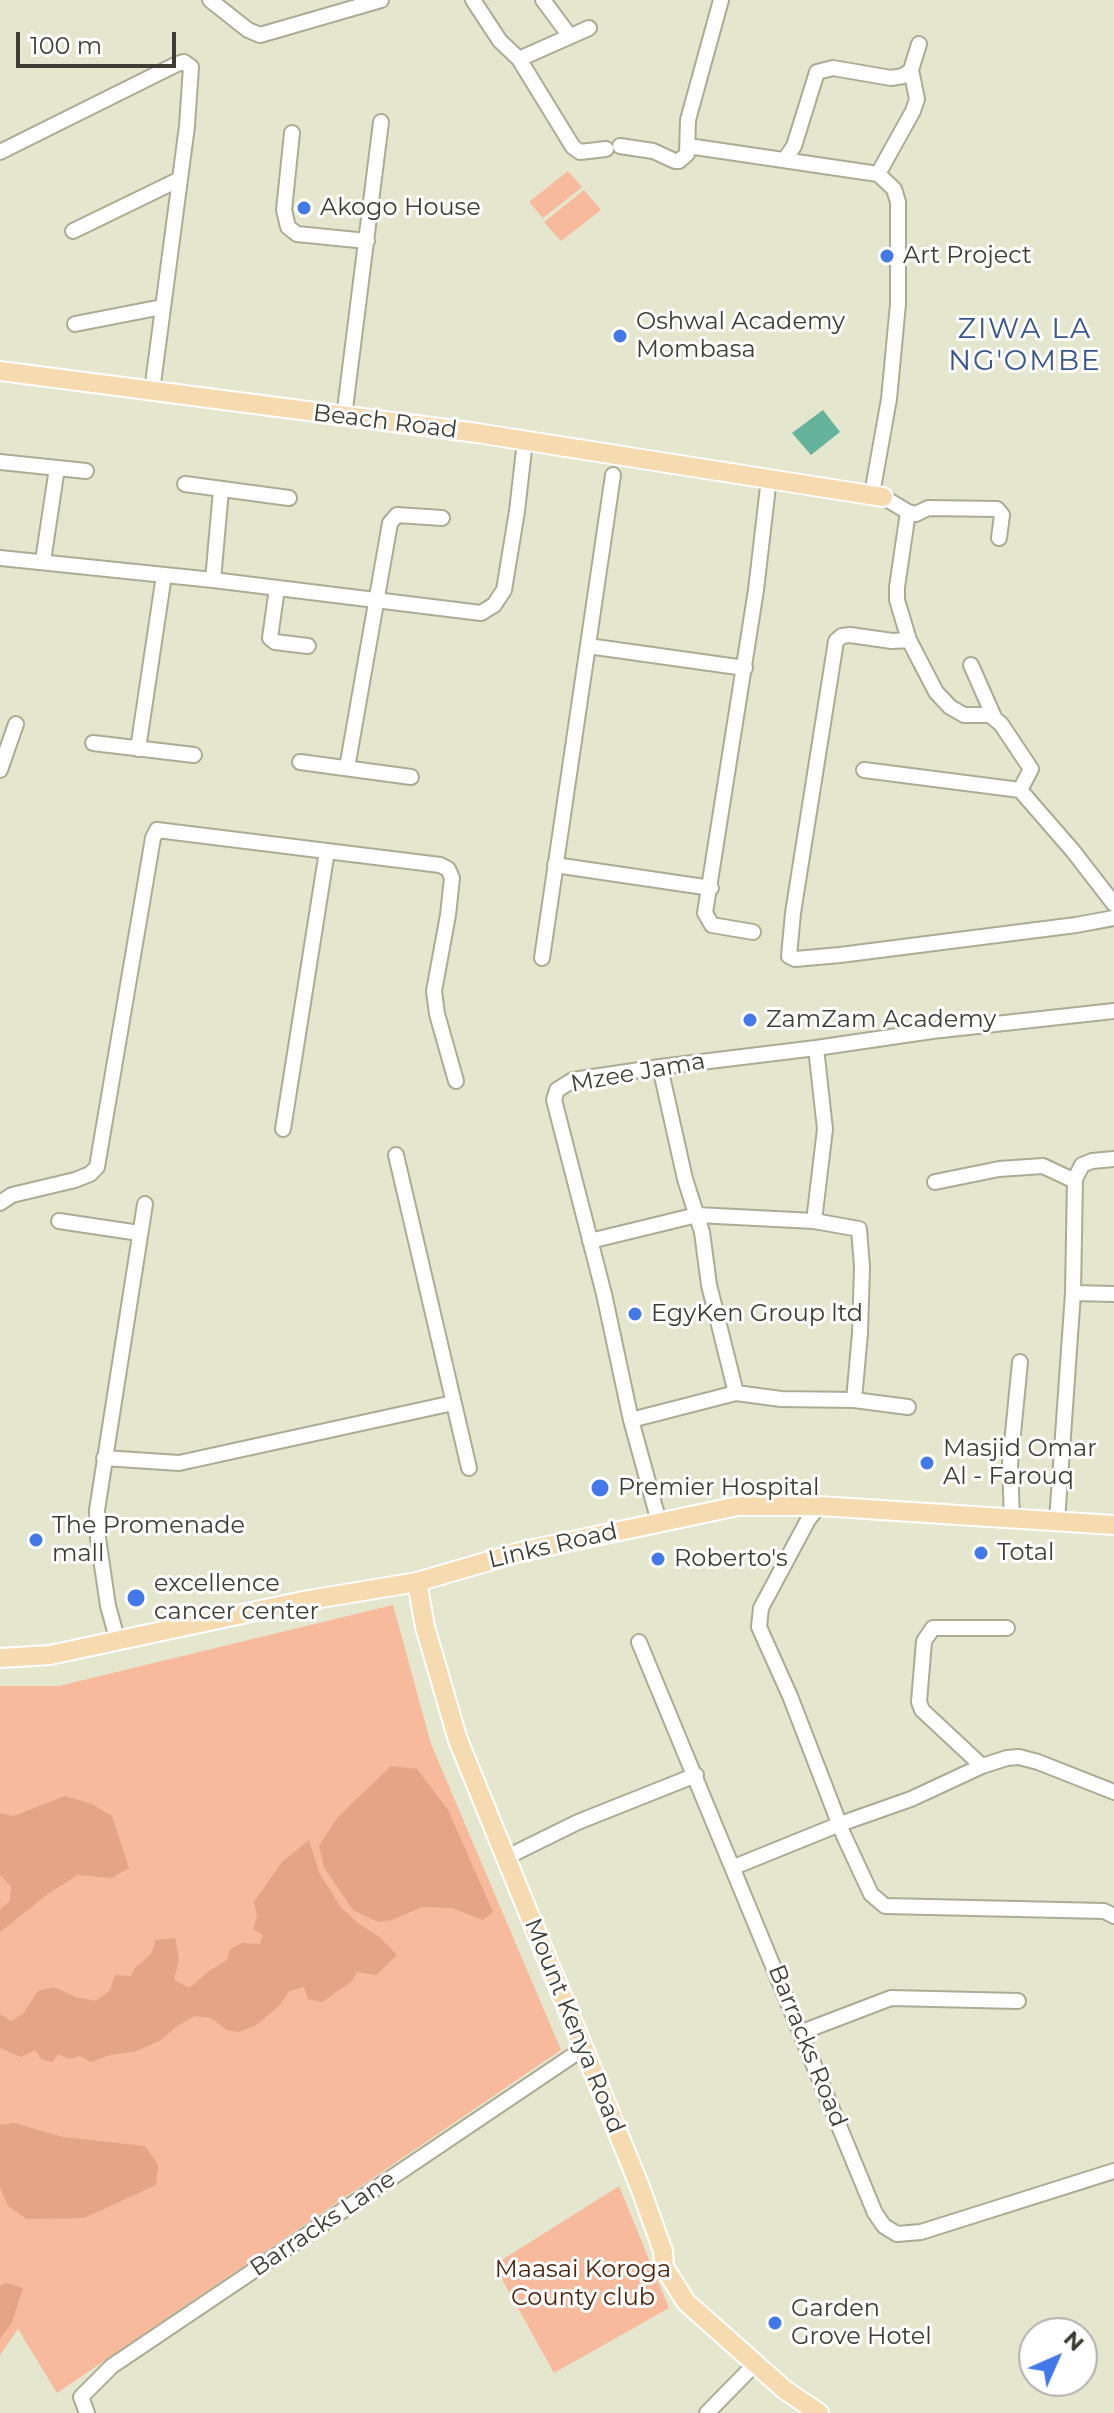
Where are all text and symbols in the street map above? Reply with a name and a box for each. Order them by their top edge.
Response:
scale bar [20,16,180,66]
text: 100 m [30,31,102,60]
place label: Akogo House [320,194,481,222]
marker: Akogo House [295,199,313,217]
place label: Art Project [903,242,1032,270]
marker: Art Project [878,247,896,265]
place label: Oshwal Academy Mombasa [636,308,845,364]
district label: ZIWA LA NG'OMBE [948,313,1102,379]
marker: Oshwal Academy Mombasa [611,327,629,345]
street label: Beach Road [311,399,459,445]
place label: ZamZam Academy [766,1006,996,1034]
marker: ZamZam Academy [741,1011,759,1029]
street label: Mzee Jama [569,1047,707,1099]
place label: EgyKen Group ltd [651,1300,863,1328]
marker: EgyKen Group ltd [626,1305,644,1323]
place label: Masjid Omar Al - Farouq [943,1435,1097,1491]
marker: Masjid Omar Al - Farouq [918,1454,936,1472]
place label: Premier Hospital [618,1474,820,1502]
marker: Premier Hospital [589,1477,611,1499]
place label: The Promenade mall [52,1512,245,1568]
street label: Links Road [486,1517,620,1575]
marker: The Promenade mall [27,1531,45,1549]
place label: Total [997,1539,1054,1567]
marker: Total [972,1544,990,1562]
place label: Roberto's [674,1545,788,1573]
marker: Roberto's [649,1550,667,1568]
place label: excellence cancer center [154,1570,319,1626]
marker: excellence cancer center [125,1587,147,1609]
street label: Mount Kenya Road [518,1915,630,2137]
street label: Barracks Road [761,1961,853,2131]
street label: Barracks Lane [245,2165,401,2283]
park label: Maasai Koroga County club [495,2256,671,2312]
place label: Garden Grove Hotel [791,2295,932,2351]
marker: Garden Grove Hotel [766,2314,784,2332]
north arrow [1018,2317,1098,2397]
text: N [1058,2325,1090,2357]

